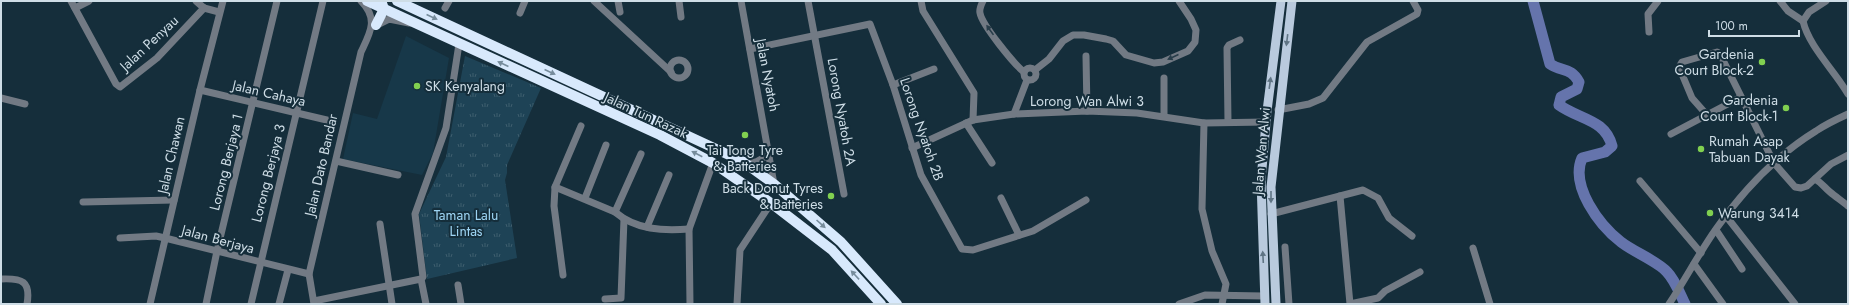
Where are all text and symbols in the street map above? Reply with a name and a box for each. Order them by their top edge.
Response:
street label: Jalan Penyau [114,11,183,77]
scale bar [1709,12,1799,38]
one-way arrow [427,14,438,20]
text: 100 m [1715,17,1748,35]
one-way arrow [986,25,994,35]
one-way arrow [1284,34,1290,46]
street label: Jalan Nyatoh [751,35,785,113]
place label: Gardenia Court Block-2 [1675,44,1754,80]
one-way arrow [1167,55,1179,61]
street label: Lorong Nyatoh 2A [823,56,861,168]
marker: Gardenia Court Block-2 [1757,57,1767,67]
one-way arrow [497,61,508,67]
one-way arrow [545,69,556,75]
street label: Jalan Cahaya [228,74,308,111]
street label: Lorong Nyatoh 2B [895,75,949,183]
place label: SK Kenyalang [425,76,505,96]
one-way arrow [1267,77,1274,89]
marker: SK Kenyalang [412,81,422,91]
street label: Jalan Tun Razak [599,86,692,143]
place label: Gardenia Court Block-1 [1700,90,1778,126]
street label: Lorong Wan Alwi 3 [1030,91,1144,111]
marker: Gardenia Court Block-1 [1781,103,1791,113]
street label: Jalan Wan Alwi [1247,106,1275,198]
street label: Lorong Berjaya 1 [204,112,248,212]
street label: Jalan Dato Bandar [299,112,343,220]
street label: Jalan Chawan [152,114,190,198]
street label: Lorong Berjaya 3 [246,122,290,224]
marker: Tai Tong Tyre & Batteries [740,130,750,140]
place label: Rumah Asap Tabuan Dayak [1709,131,1791,167]
place label: Tai Tong Tyre & Batteries [707,140,783,176]
marker: Rumah Asap Tabuan Dayak [1696,144,1706,154]
one-way arrow [691,151,703,157]
place label: Back Donut Tyres & Batteries [722,178,823,214]
marker: Back Donut Tyres & Batteries [826,191,836,201]
one-way arrow [1268,191,1274,204]
place label: Warung 3414 [1718,203,1799,223]
park label: Taman Lalu Lintas [434,205,498,241]
marker: Warung 3414 [1705,208,1715,218]
street label: Jalan Berjaya [178,219,257,258]
one-way arrow [816,219,826,228]
one-way arrow [1259,251,1266,263]
one-way arrow [850,270,860,280]

